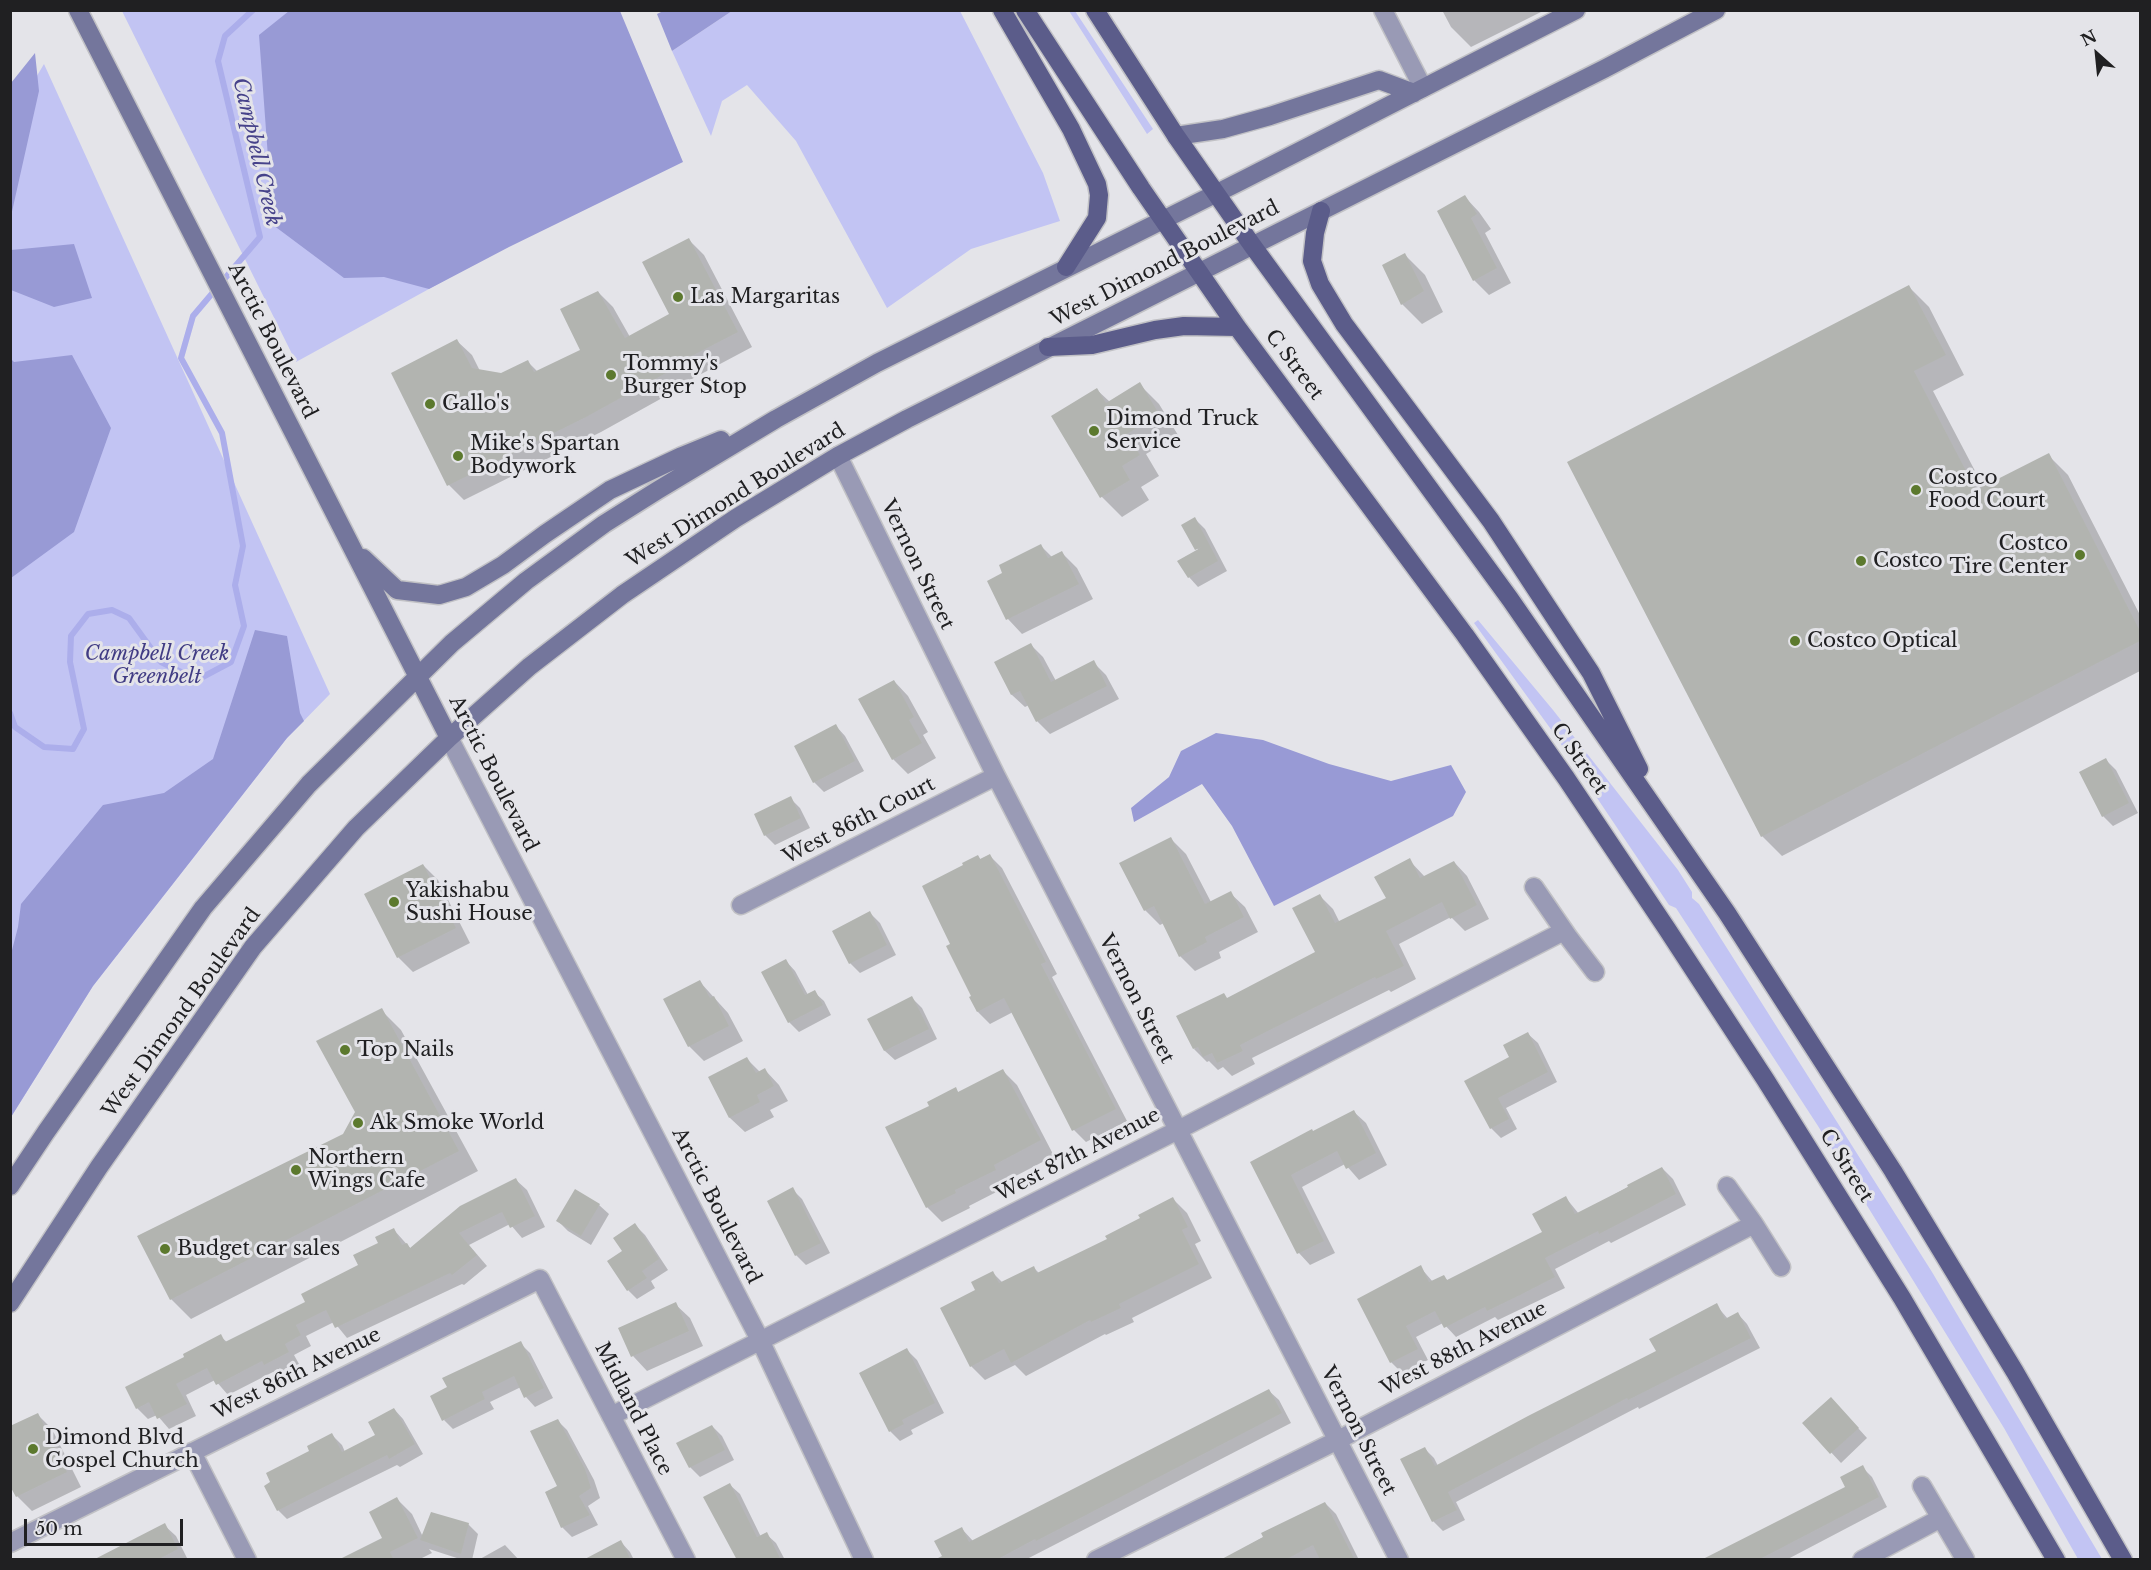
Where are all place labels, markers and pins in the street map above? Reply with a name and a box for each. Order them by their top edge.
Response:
place label: Las Margaritas [690,285,840,309]
marker: Las Margaritas [671,290,685,304]
place label: Tommy's Burger Stop [623,352,747,399]
marker: Tommy's Burger Stop [604,368,618,382]
place label: Gallo's [442,392,509,416]
marker: Gallo's [423,397,437,411]
place label: Dimond Truck Service [1106,407,1259,454]
marker: Dimond Truck Service [1087,424,1101,438]
place label: Mike's Spartan Bodywork [470,432,620,479]
marker: Mike's Spartan Bodywork [451,449,465,463]
place label: Costco Food Court [1928,466,2046,513]
marker: Costco Food Court [1909,483,1923,497]
place label: Costco Tire Center [1949,532,2068,579]
marker: Costco Tire Center [2073,548,2087,562]
place label: Costco [1873,549,1943,573]
marker: Costco [1854,554,1868,568]
place label: Costco Optical [1807,629,1957,653]
marker: Costco Optical [1788,634,1802,648]
place label: Yakishabu Sushi House [406,879,533,926]
marker: Yakishabu Sushi House [387,895,401,909]
place label: Top Nails [357,1038,454,1062]
marker: Top Nails [338,1043,352,1057]
place label: Ak Smoke World [370,1111,544,1135]
marker: Ak Smoke World [351,1116,365,1130]
place label: Northern Wings Cafe [308,1146,425,1193]
marker: Northern Wings Cafe [289,1163,303,1177]
place label: Budget car sales [177,1237,340,1261]
marker: Budget car sales [158,1242,172,1256]
place label: Dimond Blvd Gospel Church [45,1426,199,1473]
marker: Dimond Blvd Gospel Church [26,1442,40,1456]

